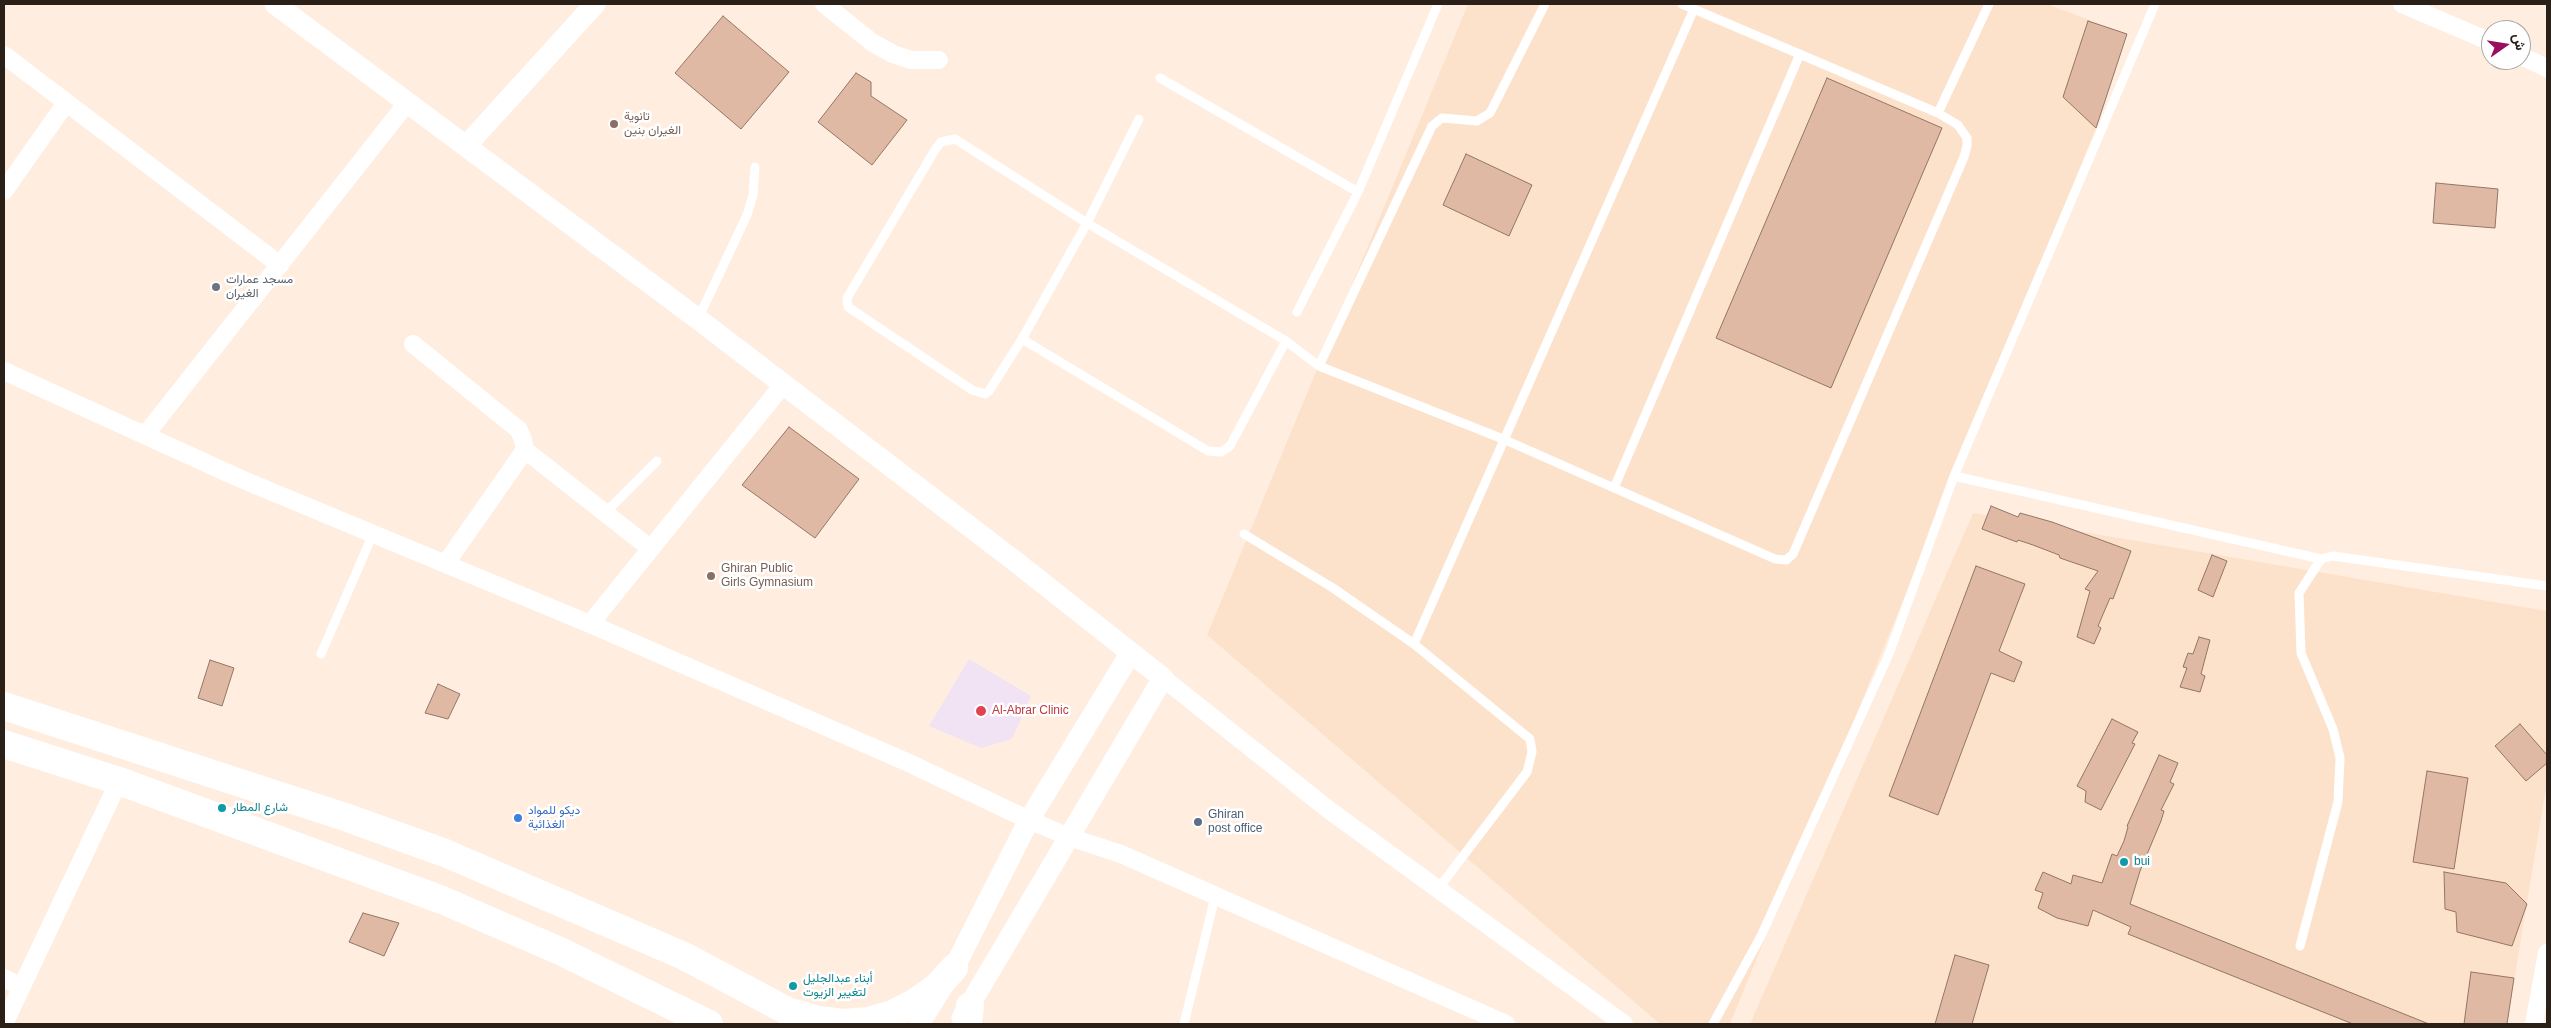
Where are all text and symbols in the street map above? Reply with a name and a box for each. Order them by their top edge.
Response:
north arrow [2481,20,2531,70]
text: ش [2510,32,2529,52]
place label: تانوية الغيران بنين [624,110,681,138]
marker: تانوية الغيران بنين [608,118,620,130]
place label: مسجد عمارات الغيران [226,273,293,301]
marker: مسجد عمارات الغيران [210,281,222,293]
place label: Ghiran Public Girls Gymnasium [721,562,813,590]
marker: Ghiran Public Girls Gymnasium [705,570,717,582]
marker: Al-Abrar Clinic [974,704,988,718]
place label: Al-Abrar Clinic [992,704,1069,718]
place label: شارع المطار [232,801,288,815]
marker: شارع المطار [216,802,228,814]
place label: ديكو للمواد الغذائية [528,804,580,832]
place label: Ghiran post office [1208,808,1262,836]
marker: ديكو للمواد الغذائية [512,812,524,824]
marker: Ghiran post office [1192,816,1204,828]
place label: bui [2134,855,2150,869]
marker: bui [2118,856,2130,868]
place label: أبناء عبدالجليل لتغيير الزيوت [803,972,873,1000]
marker: أبناء عبدالجليل لتغيير الزيوت [787,980,799,992]

